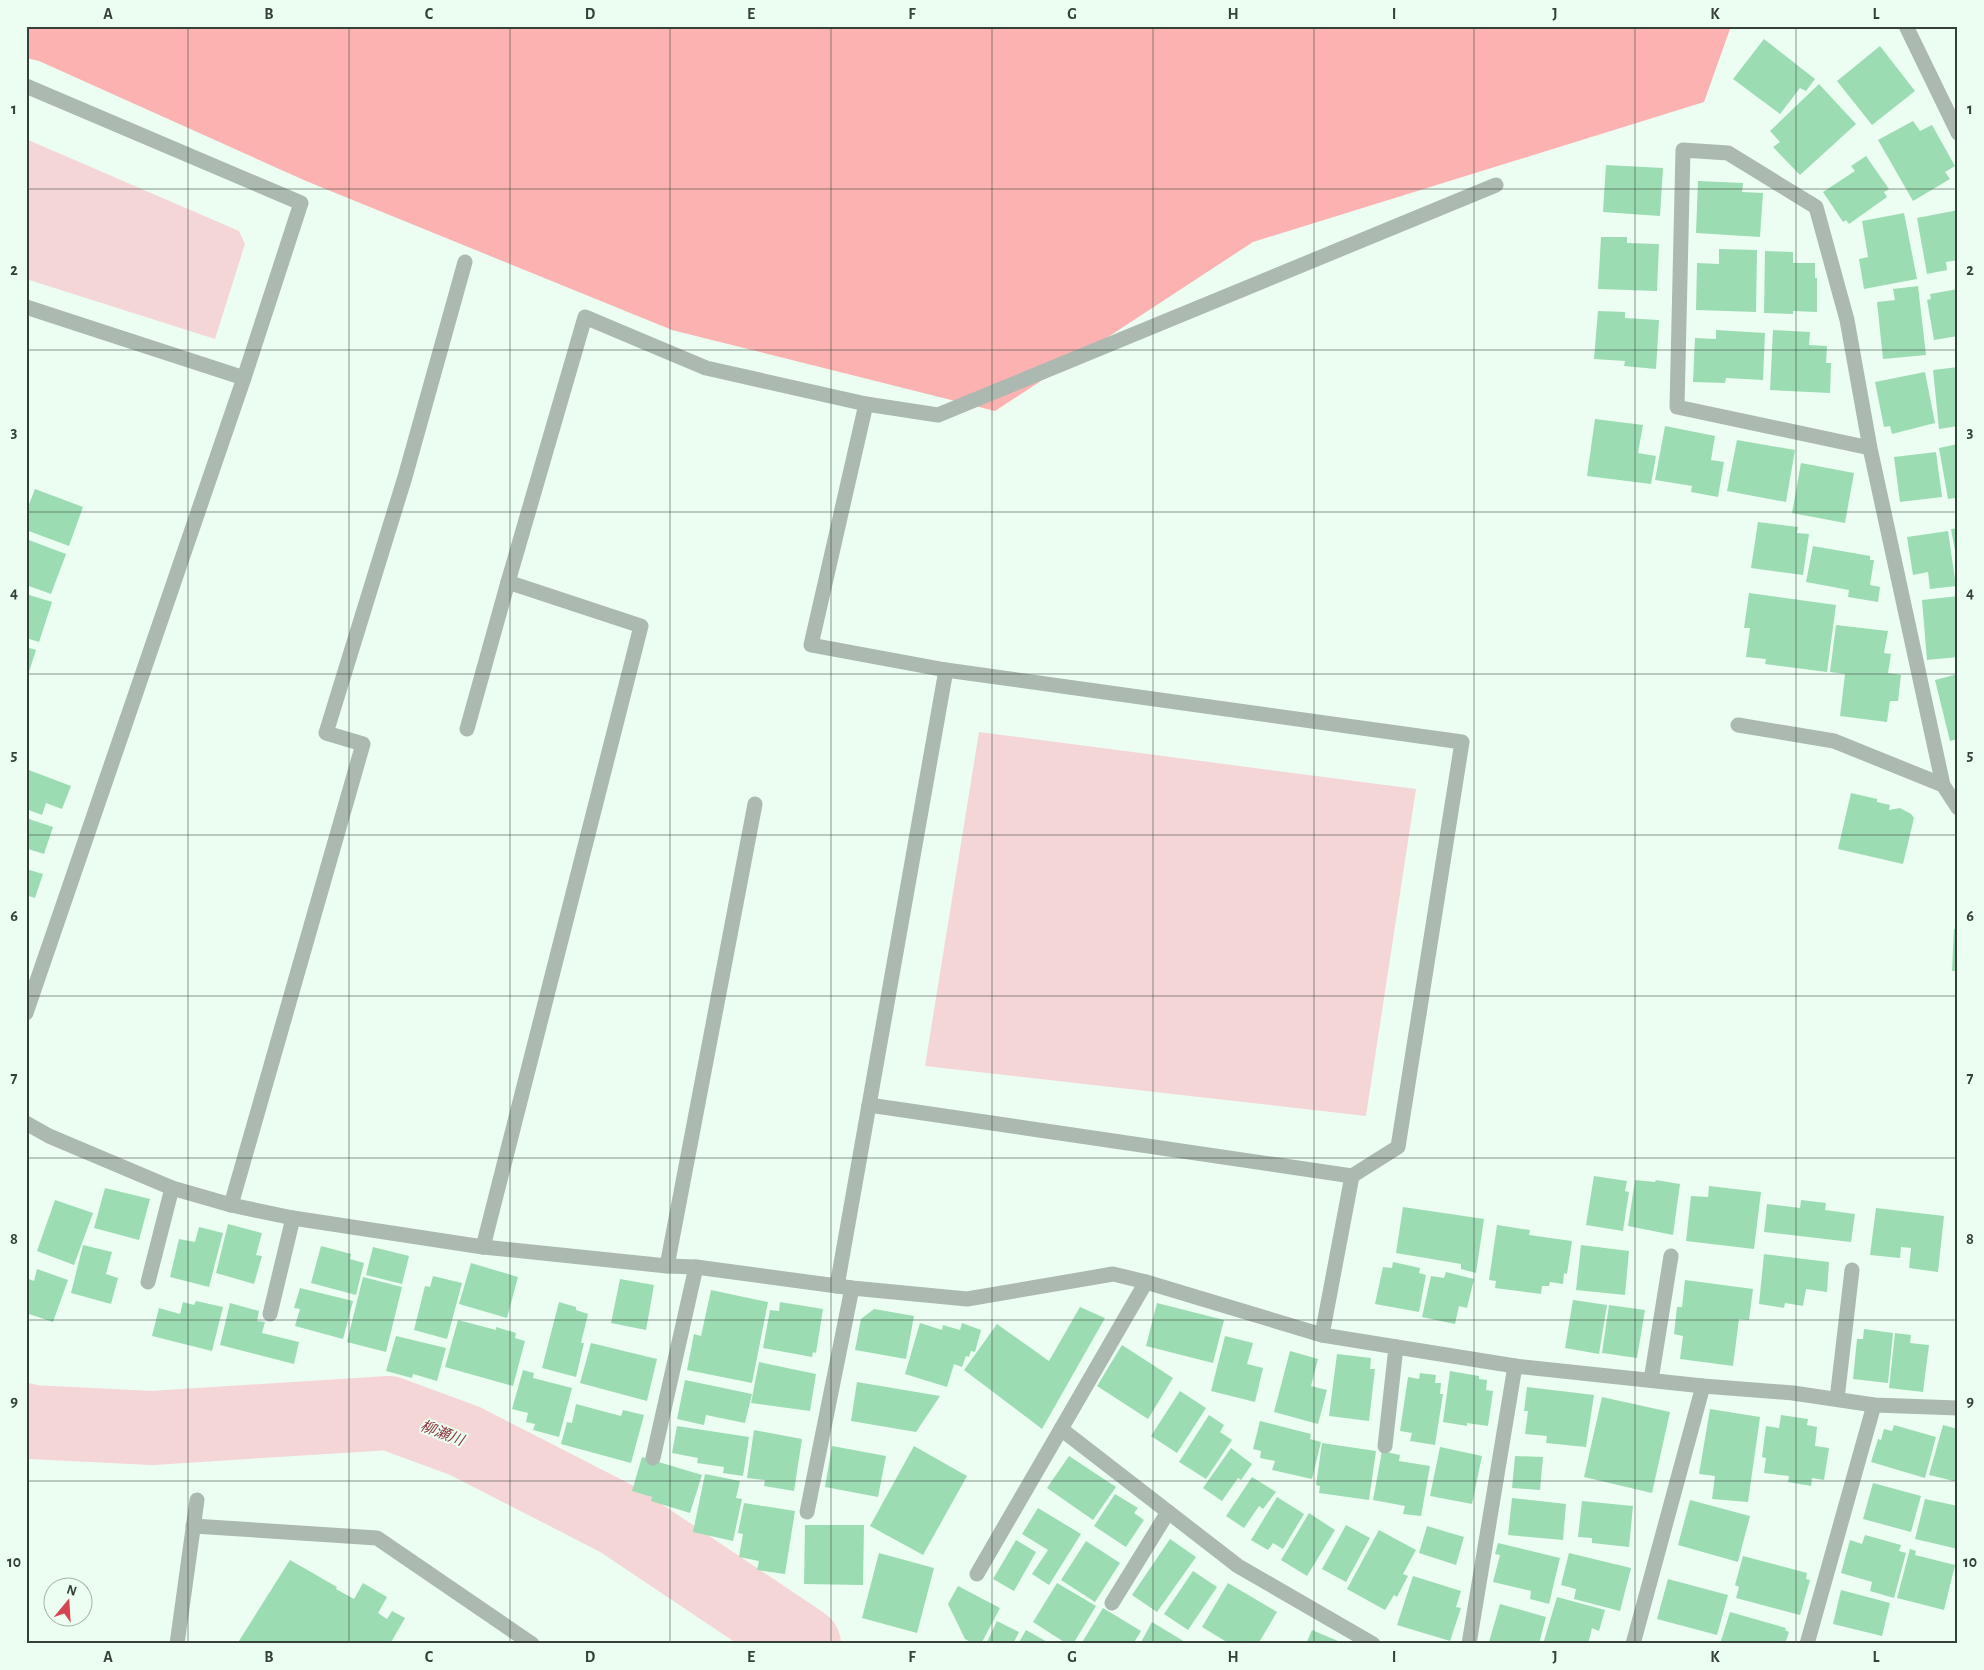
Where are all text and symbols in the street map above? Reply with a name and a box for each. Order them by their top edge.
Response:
text: A [103,6,113,22]
text: B [264,6,274,22]
text: C [425,6,434,22]
text: D [585,6,596,22]
text: E [747,6,755,22]
text: F [908,6,916,22]
text: G [1067,6,1077,22]
text: H [1227,6,1239,22]
text: I [1392,6,1396,22]
text: J [1552,6,1558,22]
text: K [1710,6,1720,22]
text: L [1873,6,1880,22]
text: 1 [11,101,17,117]
text: 1 [1967,101,1973,117]
text: 2 [10,262,18,278]
text: 2 [1966,262,1974,278]
text: 3 [11,424,18,440]
text: 3 [1967,424,1974,440]
text: 4 [10,585,18,601]
text: 4 [1966,585,1974,601]
text: 5 [11,747,18,763]
text: 5 [1967,747,1974,763]
text: 6 [10,908,18,924]
text: 6 [1966,908,1974,924]
text: 7 [11,1070,18,1086]
text: 7 [1967,1070,1974,1086]
text: 8 [10,1231,18,1247]
text: 8 [1966,1231,1974,1247]
text: 9 [10,1393,18,1409]
text: 9 [1966,1393,1974,1409]
water label: 柳瀬川 [418,1417,468,1449]
text: 10 [7,1554,21,1570]
text: 10 [1963,1554,1977,1570]
north arrow [42,1578,92,1628]
text: N [65,1582,79,1599]
text: A [103,1649,113,1665]
text: B [264,1649,274,1665]
text: C [425,1649,434,1665]
text: D [585,1649,596,1665]
text: E [747,1649,755,1665]
text: F [908,1649,916,1665]
text: G [1067,1649,1077,1665]
text: H [1227,1649,1239,1665]
text: I [1392,1649,1396,1665]
text: J [1552,1649,1558,1665]
text: K [1710,1649,1720,1665]
text: L [1873,1649,1880,1665]

